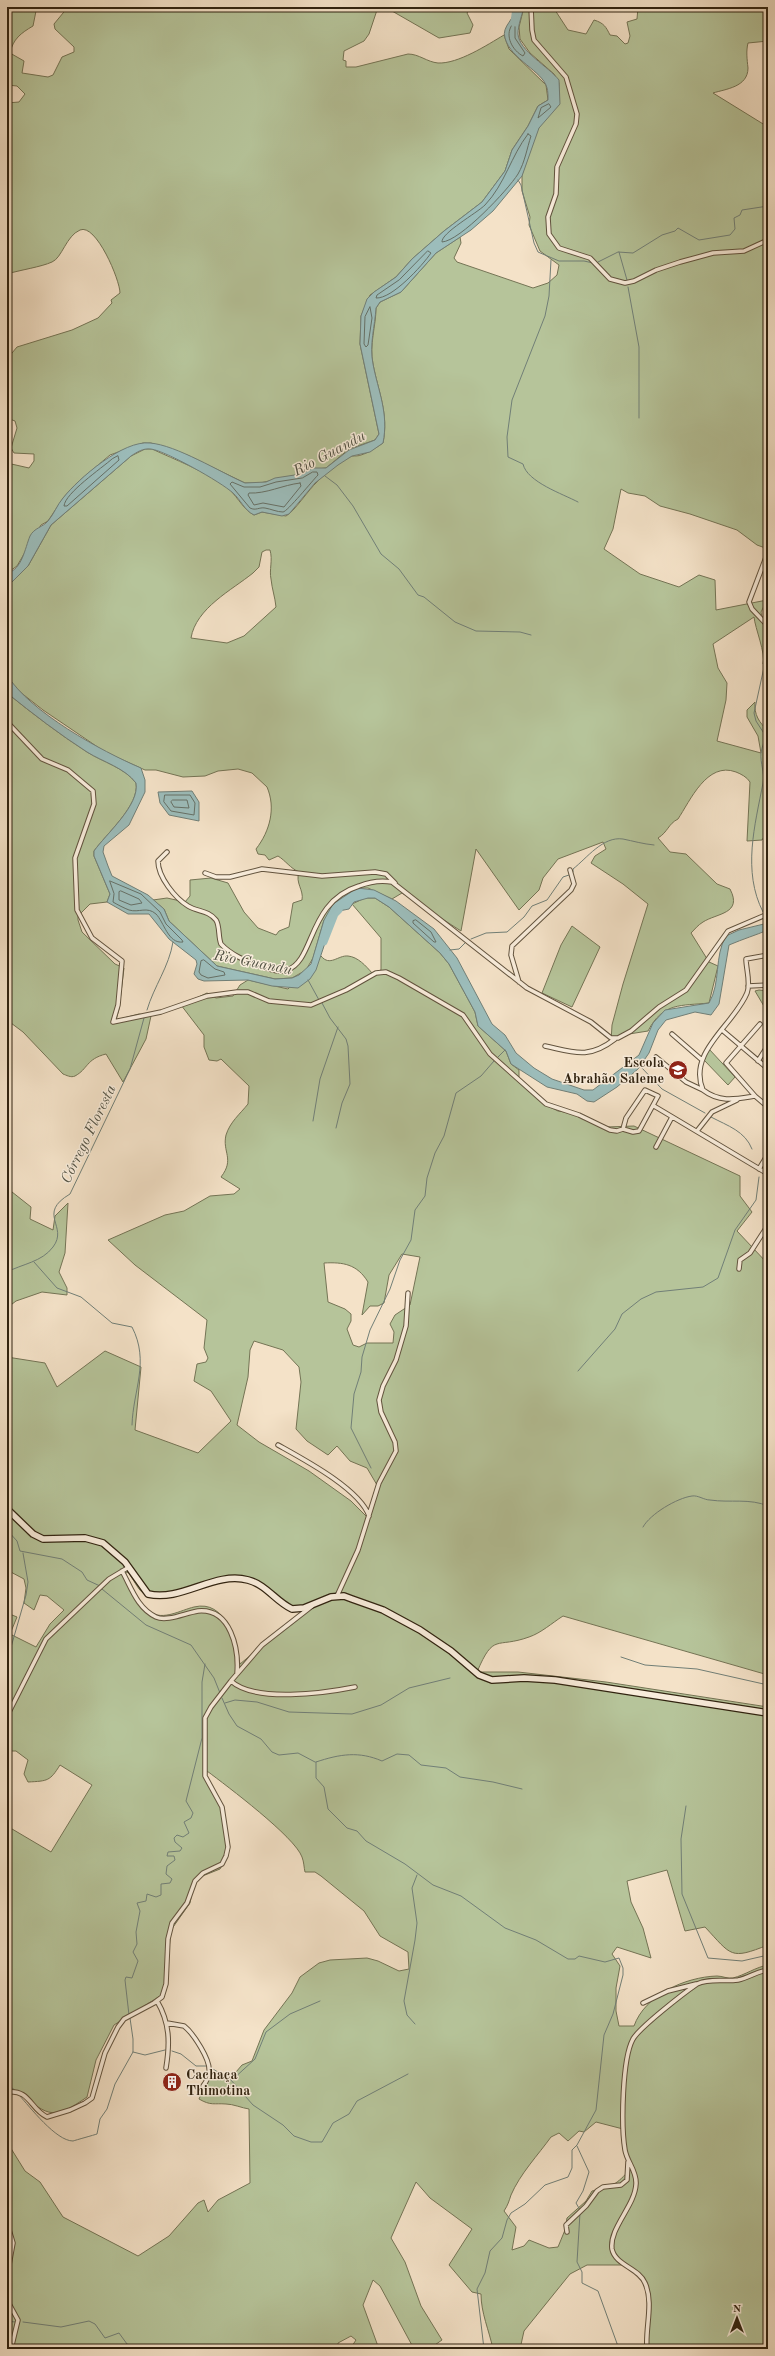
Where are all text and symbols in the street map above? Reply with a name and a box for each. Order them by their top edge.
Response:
water label: Rio Guandu [290,429,369,480]
water label: Rio Guandu [211,948,294,979]
place label: Escola Abrahão Saleme [562,1056,664,1086]
school or university icon: Escola Abrahão Saleme [667,1059,689,1081]
water label: Córrego Floresta [59,1083,120,1186]
place label: Cachaça Thimotina [186,2068,250,2098]
building icon: Cachaça Thimotina [161,2071,183,2093]
north arrow [717,2298,757,2338]
text: N [733,2304,742,2315]

